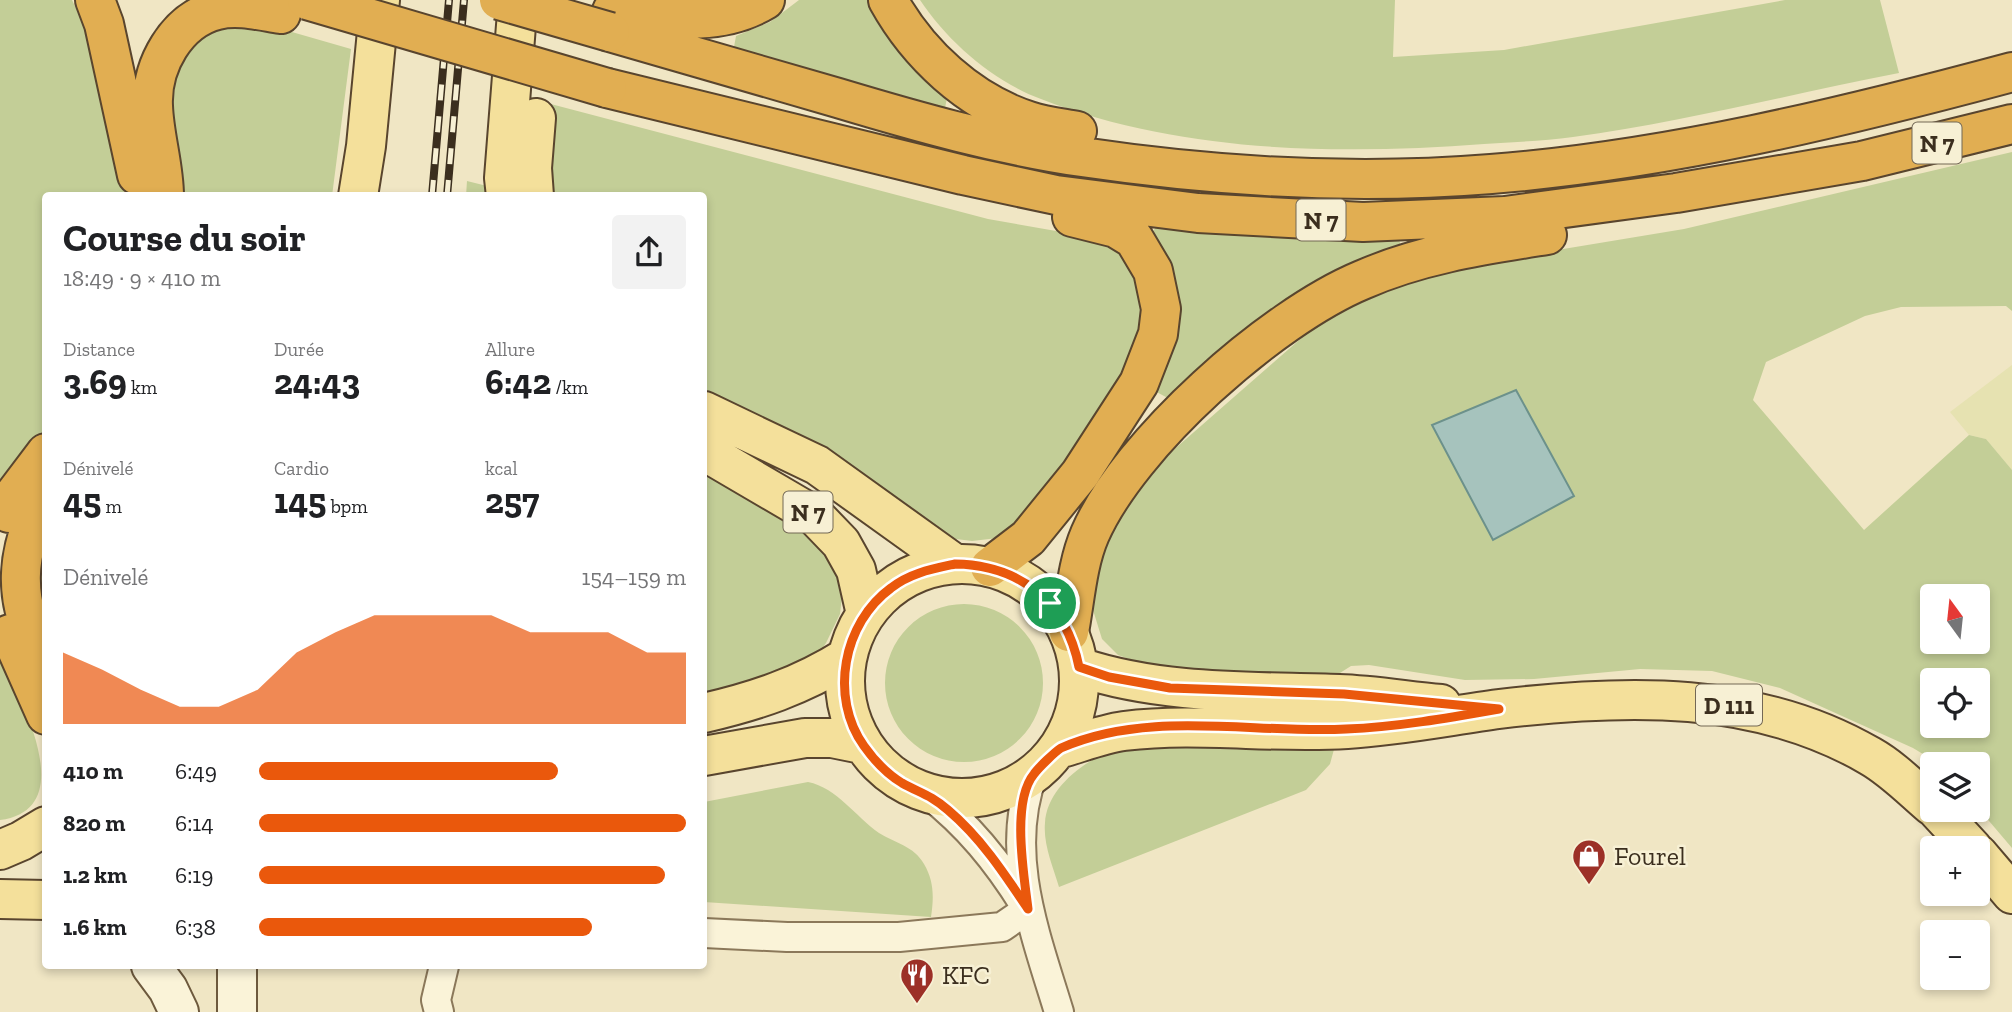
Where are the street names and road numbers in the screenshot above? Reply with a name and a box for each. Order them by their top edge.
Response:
road number: N 7 [1912,122,1962,163]
road number: N 7 [1296,200,1346,240]
road number: N 7 [784,491,832,532]
road number: D 111 [1696,684,1762,726]

